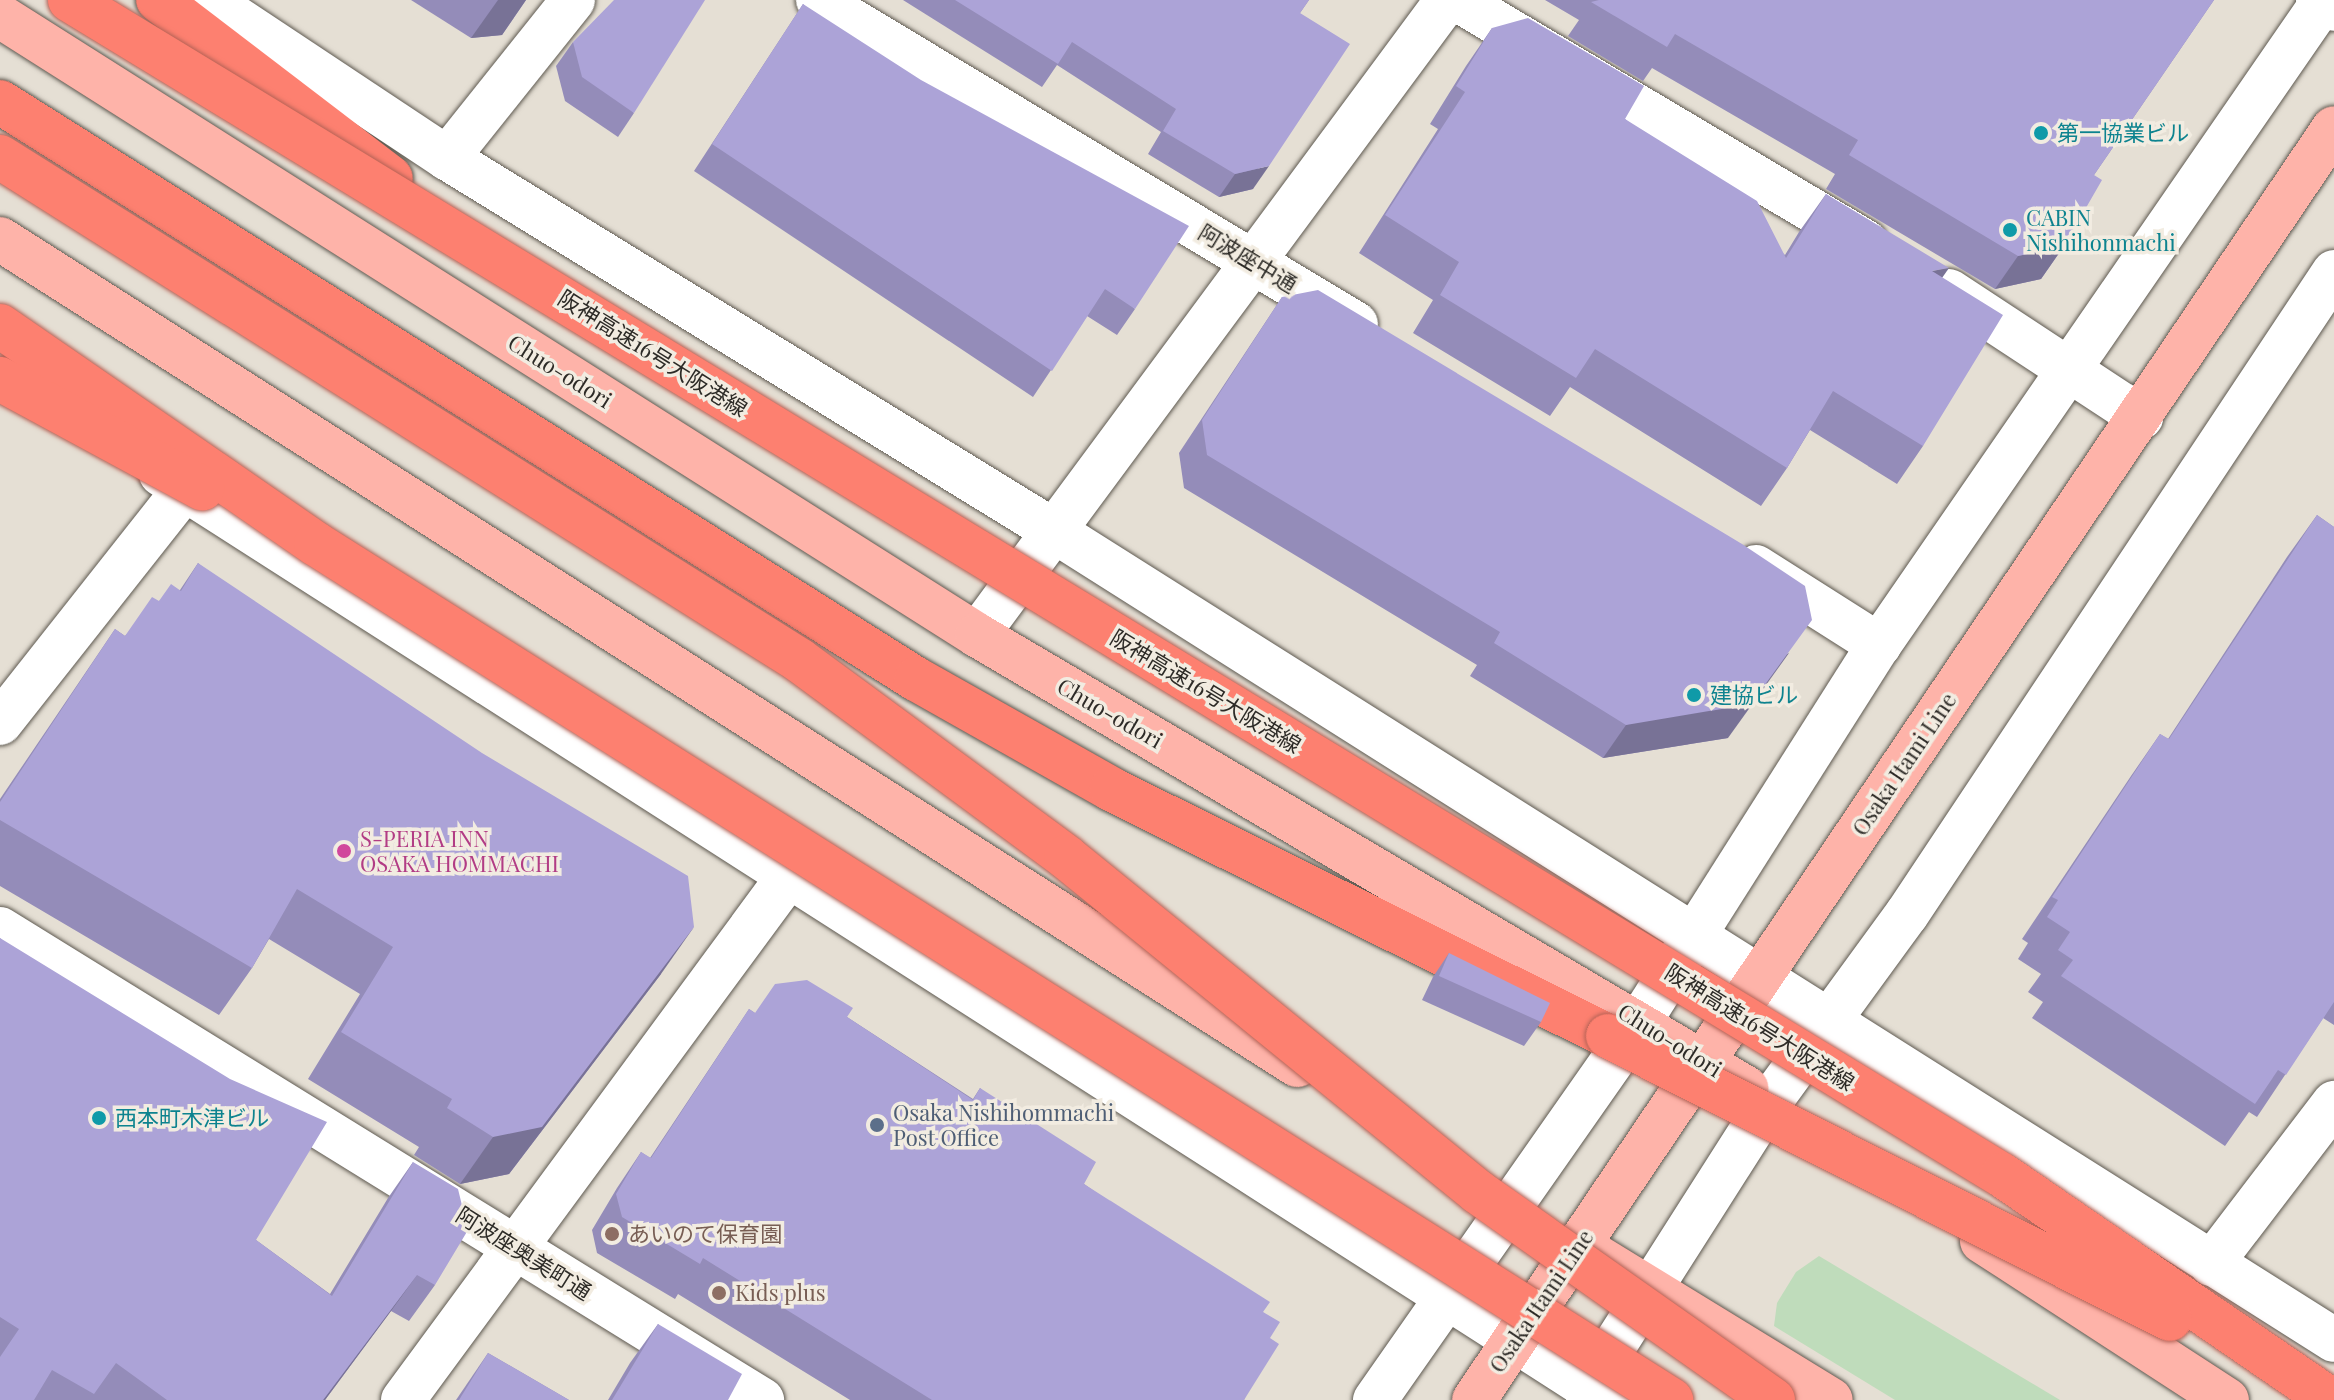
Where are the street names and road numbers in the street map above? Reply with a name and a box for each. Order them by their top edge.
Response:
street label: 阿波座中通 [1194,218,1302,298]
street label: 阪神高速16号大阪港線 [554,284,752,422]
street label: Chuo-odori [503,329,617,413]
street label: 阪神高速16号大阪港線 [1106,624,1306,758]
street label: Chuo-odori [1053,672,1167,754]
street label: Osaka Itami Line [1846,688,1962,840]
street label: 阪神高速16号大阪港線 [1661,958,1859,1096]
street label: Chuo-odori [1613,998,1727,1082]
street label: 阿波座奥美町通 [452,1201,596,1305]
street label: Osaka Itami Line [1483,1225,1599,1377]

